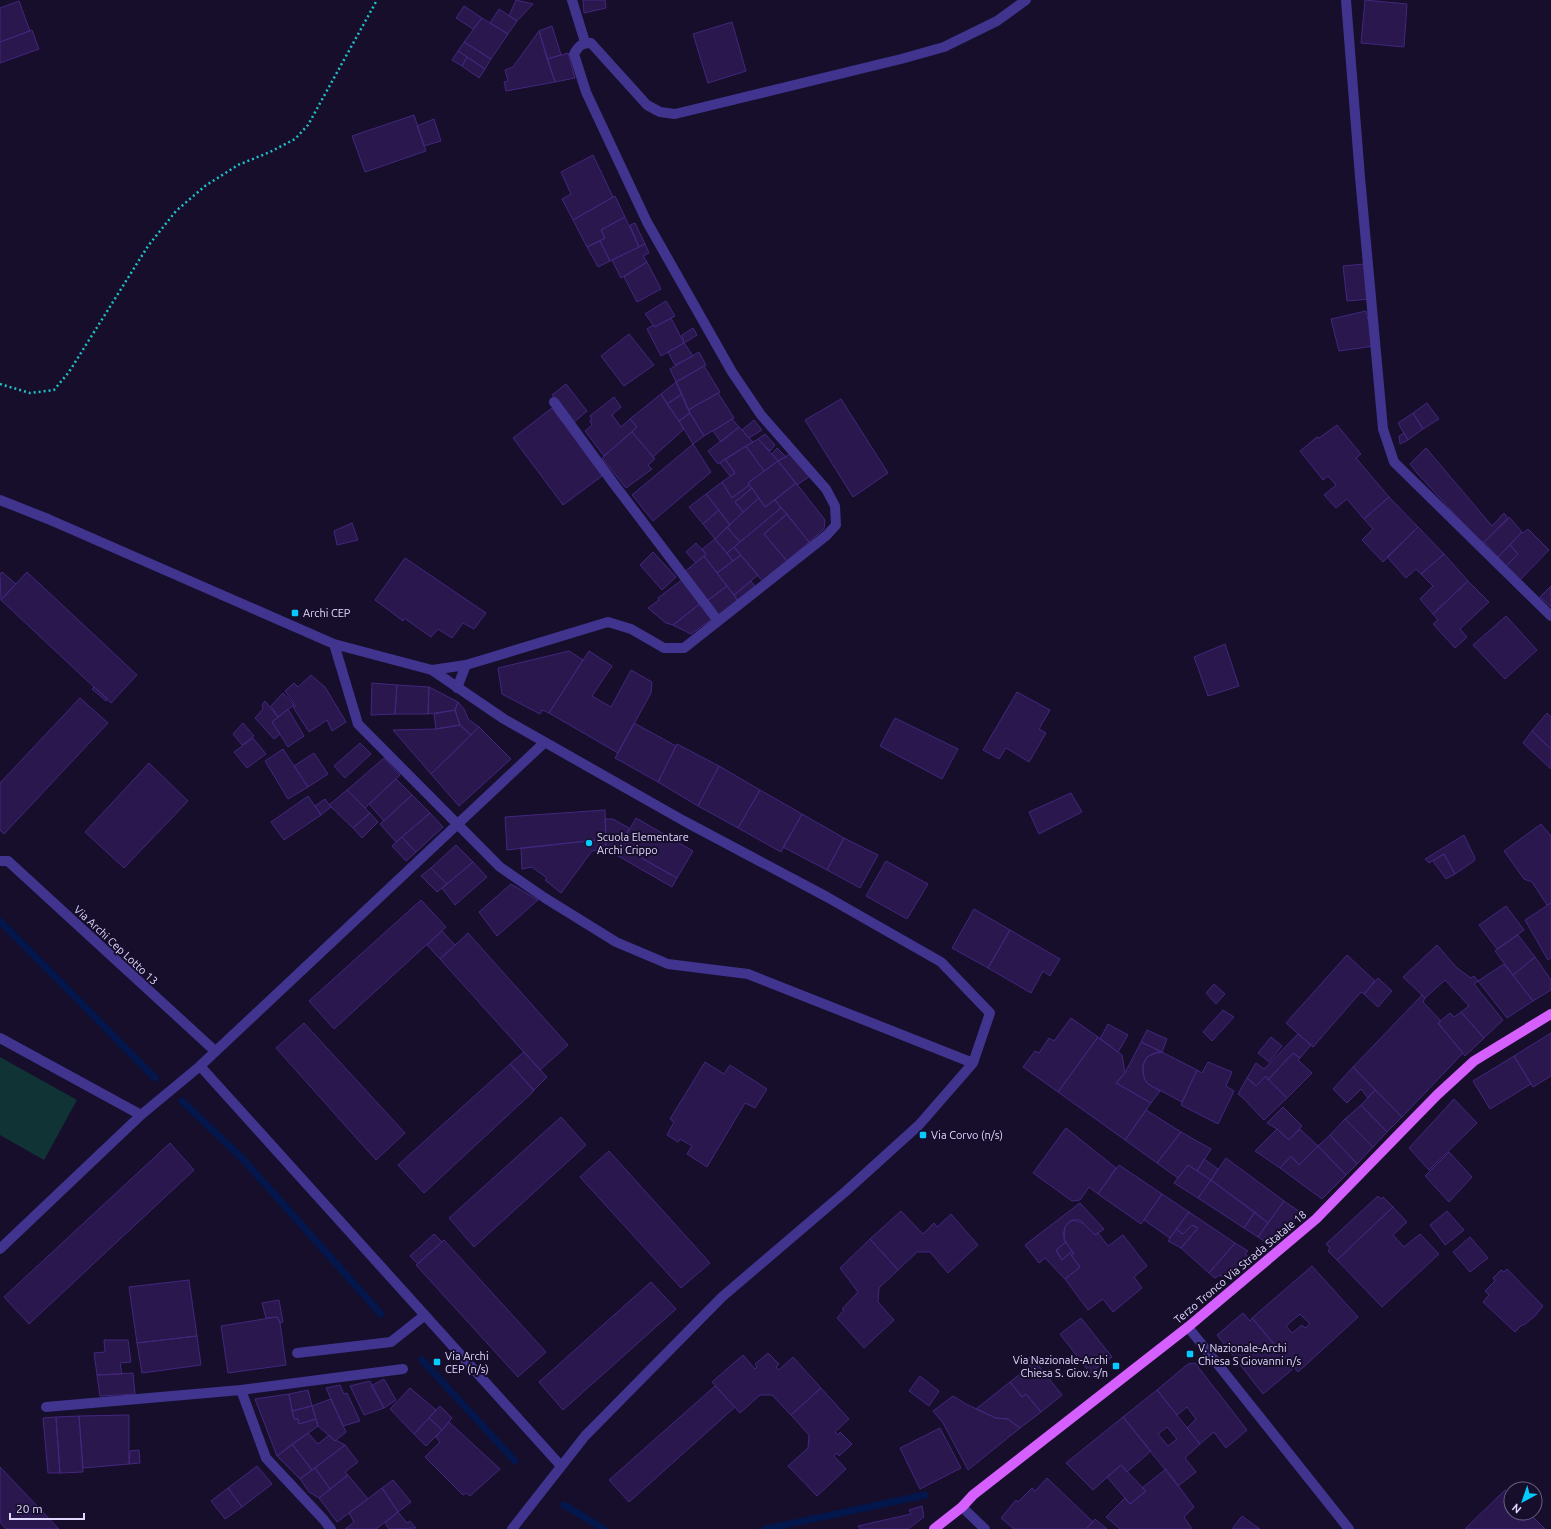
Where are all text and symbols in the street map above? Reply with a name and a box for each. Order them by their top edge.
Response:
place label: Archi CEP [303,607,351,619]
marker: Archi CEP [290,608,300,618]
place label: Scuola Elementare Archi Crippo [597,831,689,856]
marker: Scuola Elementare Archi Crippo [584,838,594,848]
street label: Via Archi Cep Lotto 13 [72,903,160,987]
place label: Via Corvo (n/s) [931,1129,1003,1142]
marker: Via Corvo (n/s) [918,1130,928,1140]
street label: Terzo Tronco Via Strada Statale 18 [1172,1208,1308,1326]
place label: V. Nazionale-Archi Chiesa S Giovanni n/s [1198,1342,1301,1367]
marker: V. Nazionale-Archi Chiesa S Giovanni n/s [1185,1349,1195,1359]
place label: Via Archi CEP (n/s) [445,1350,489,1376]
place label: Via Nazionale-Archi Chiesa S. Giov. s/n [1013,1354,1108,1379]
marker: Via Archi CEP (n/s) [432,1357,442,1367]
marker: Via Nazionale-Archi Chiesa S. Giov. s/n [1111,1361,1121,1371]
north arrow [1503,1481,1543,1521]
scale bar [10,1495,84,1521]
text: N [1510,1501,1524,1516]
text: 20 m [16,1502,43,1515]

